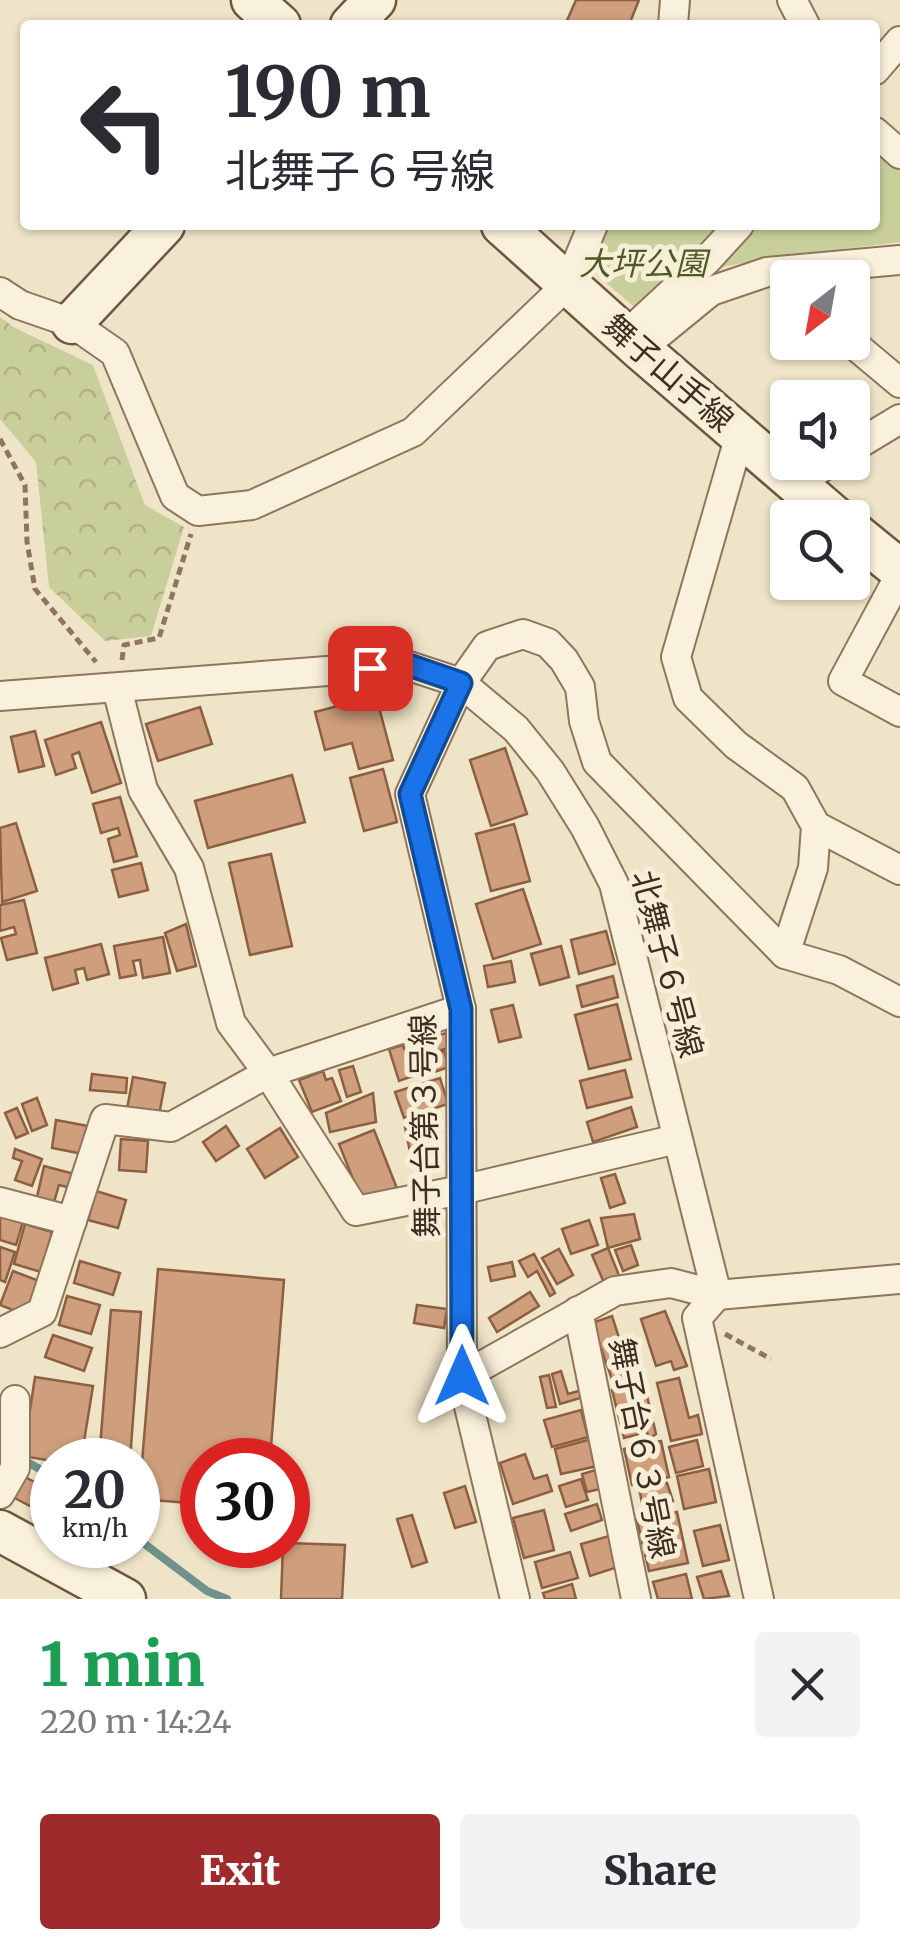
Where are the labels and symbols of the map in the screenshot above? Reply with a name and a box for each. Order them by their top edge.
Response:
park label: 大坪公園 [579,244,711,284]
north arrow [770,260,870,360]
street label: 舞子山手線 [594,305,742,441]
pin [328,626,413,711]
street label: 北舞子６号線 [623,866,711,1062]
street label: 舞子台第３号線 [403,1014,447,1238]
position arrow [410,1324,514,1428]
street label: 舞子台６３号線 [601,1334,683,1562]
speed limit sign: 30 [180,1438,310,1568]

